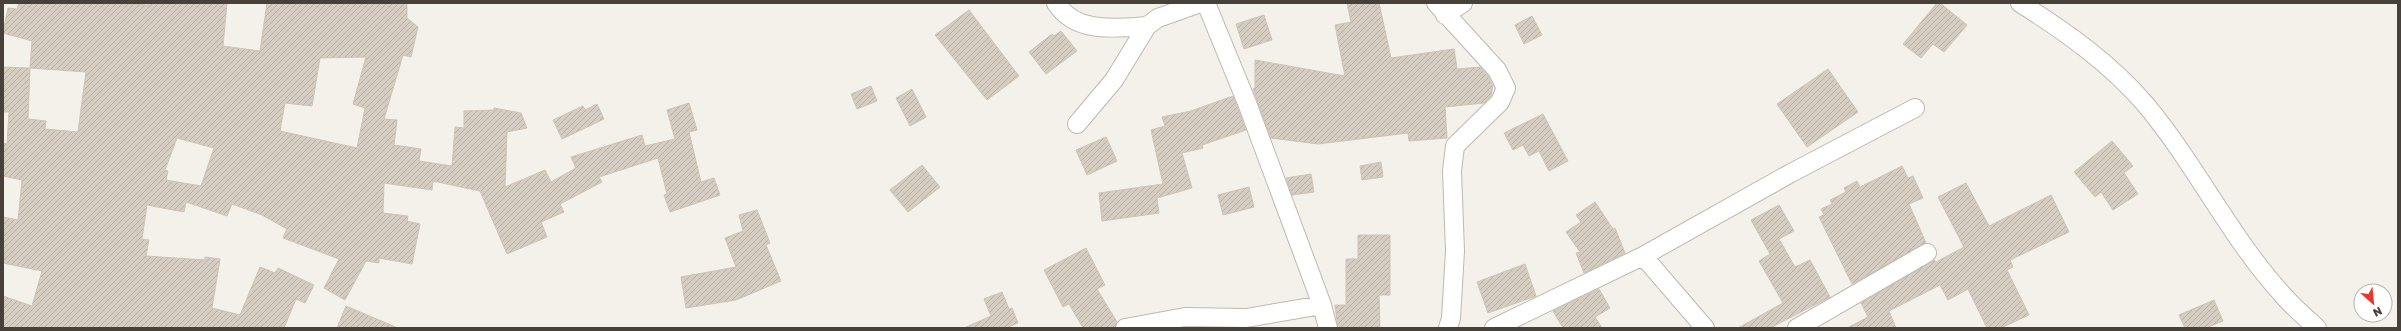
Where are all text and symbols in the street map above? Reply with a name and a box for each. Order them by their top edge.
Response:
north arrow [2353,283,2393,323]
text: N [2371,305,2384,320]

